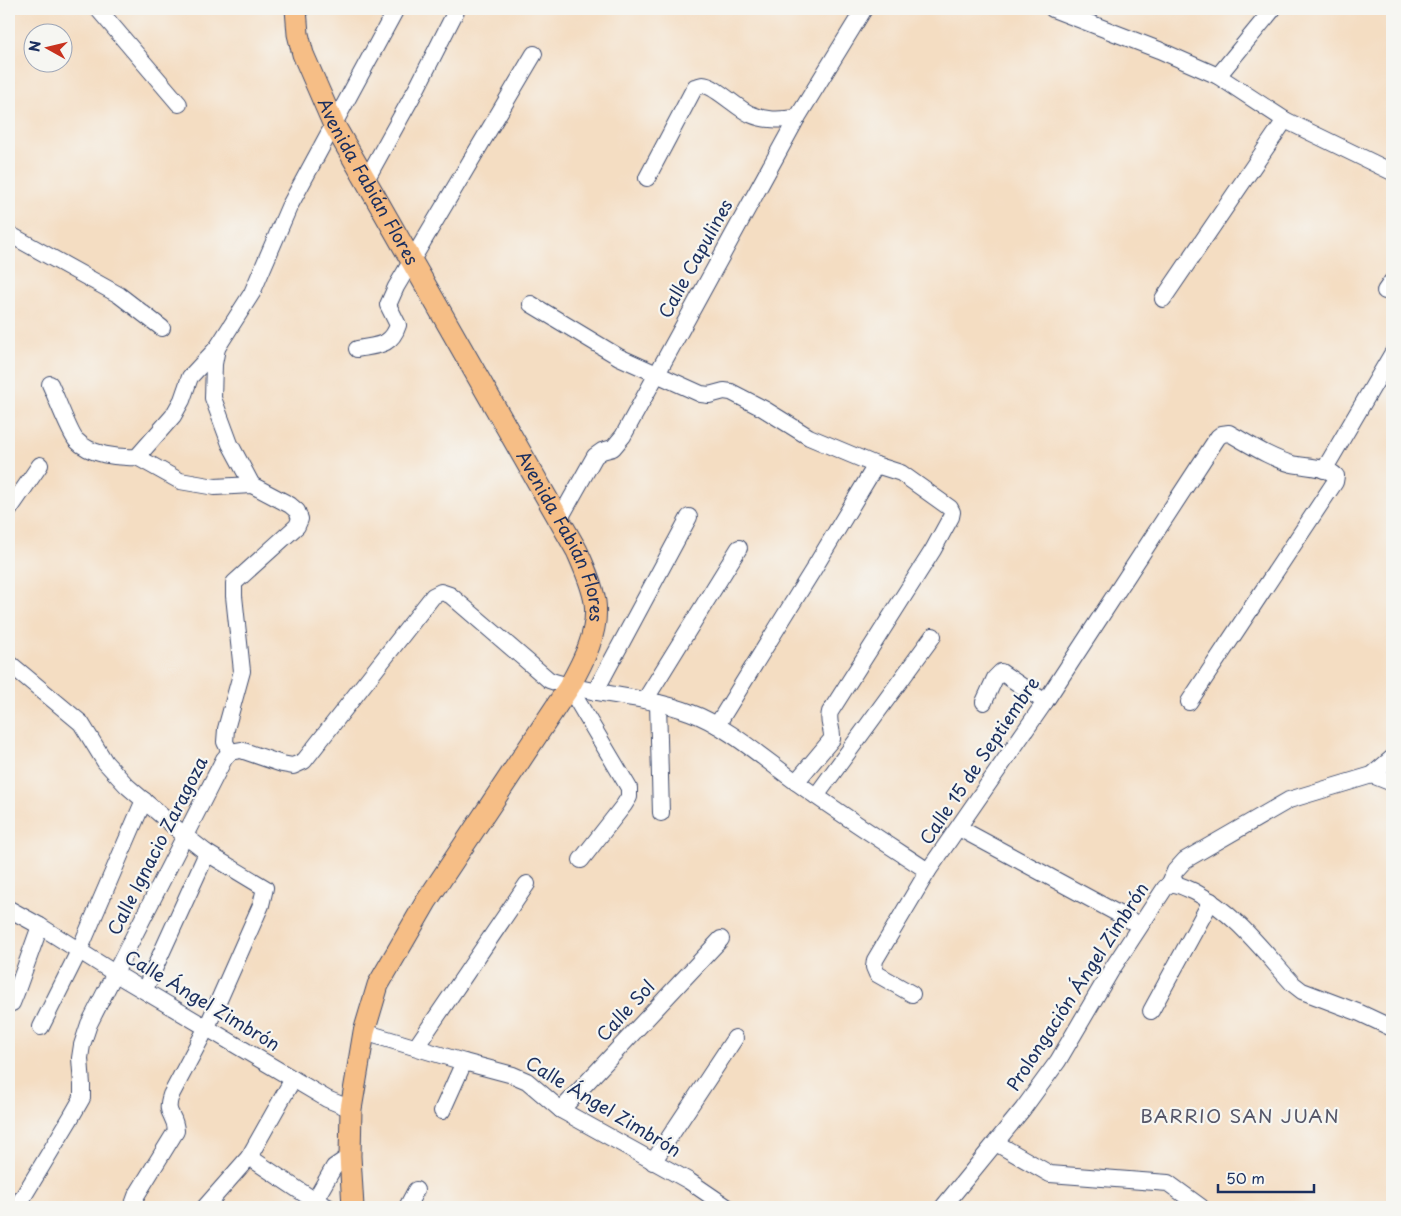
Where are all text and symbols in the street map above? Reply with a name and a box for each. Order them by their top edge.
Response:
north arrow [22,22,72,72]
text: N [23,39,46,53]
street label: Avenida Fabián Flores [312,93,426,270]
street label: Calle Capulines [651,194,739,323]
street label: Avenida Fabián Flores [510,445,611,623]
street label: Calle 15 de Septiembre [912,670,1045,850]
street label: Calle Ignacio Zaragoza [100,751,214,940]
street label: Prolongación Ángel Zimbrón [999,877,1154,1096]
street label: Calle Ángel Zimbrón [120,943,286,1057]
street label: Calle Sol [589,973,660,1047]
street label: Calle Ángel Zimbrón [521,1049,687,1163]
district label: BARRIO SAN JUAN [1140,1101,1340,1129]
scale bar [1218,1161,1315,1193]
text: 50 m [1226,1166,1265,1189]

